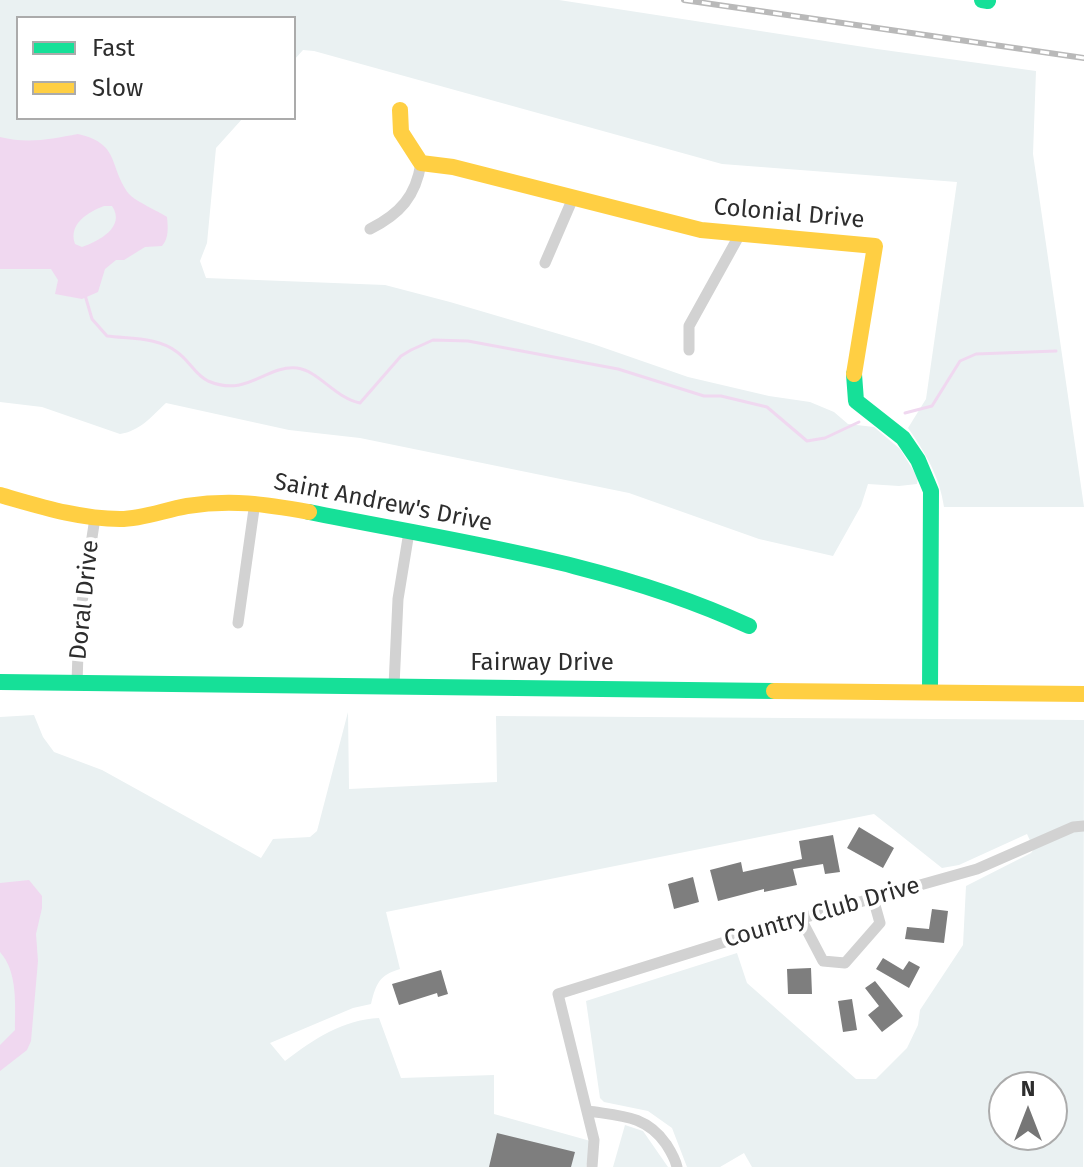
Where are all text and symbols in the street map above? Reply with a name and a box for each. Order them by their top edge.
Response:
legend [16,16,296,120]
text: Fast [92,34,135,62]
text: Slow [92,74,143,102]
street label: Colonial Drive [712,193,866,235]
street label: Saint Andrew's Drive [271,468,495,538]
street label: Doral Drive [64,539,106,661]
street label: Fairway Drive [470,649,614,677]
street label: Country Club Drive [721,871,923,955]
north arrow [988,1071,1068,1151]
text: N [1021,1075,1035,1102]

